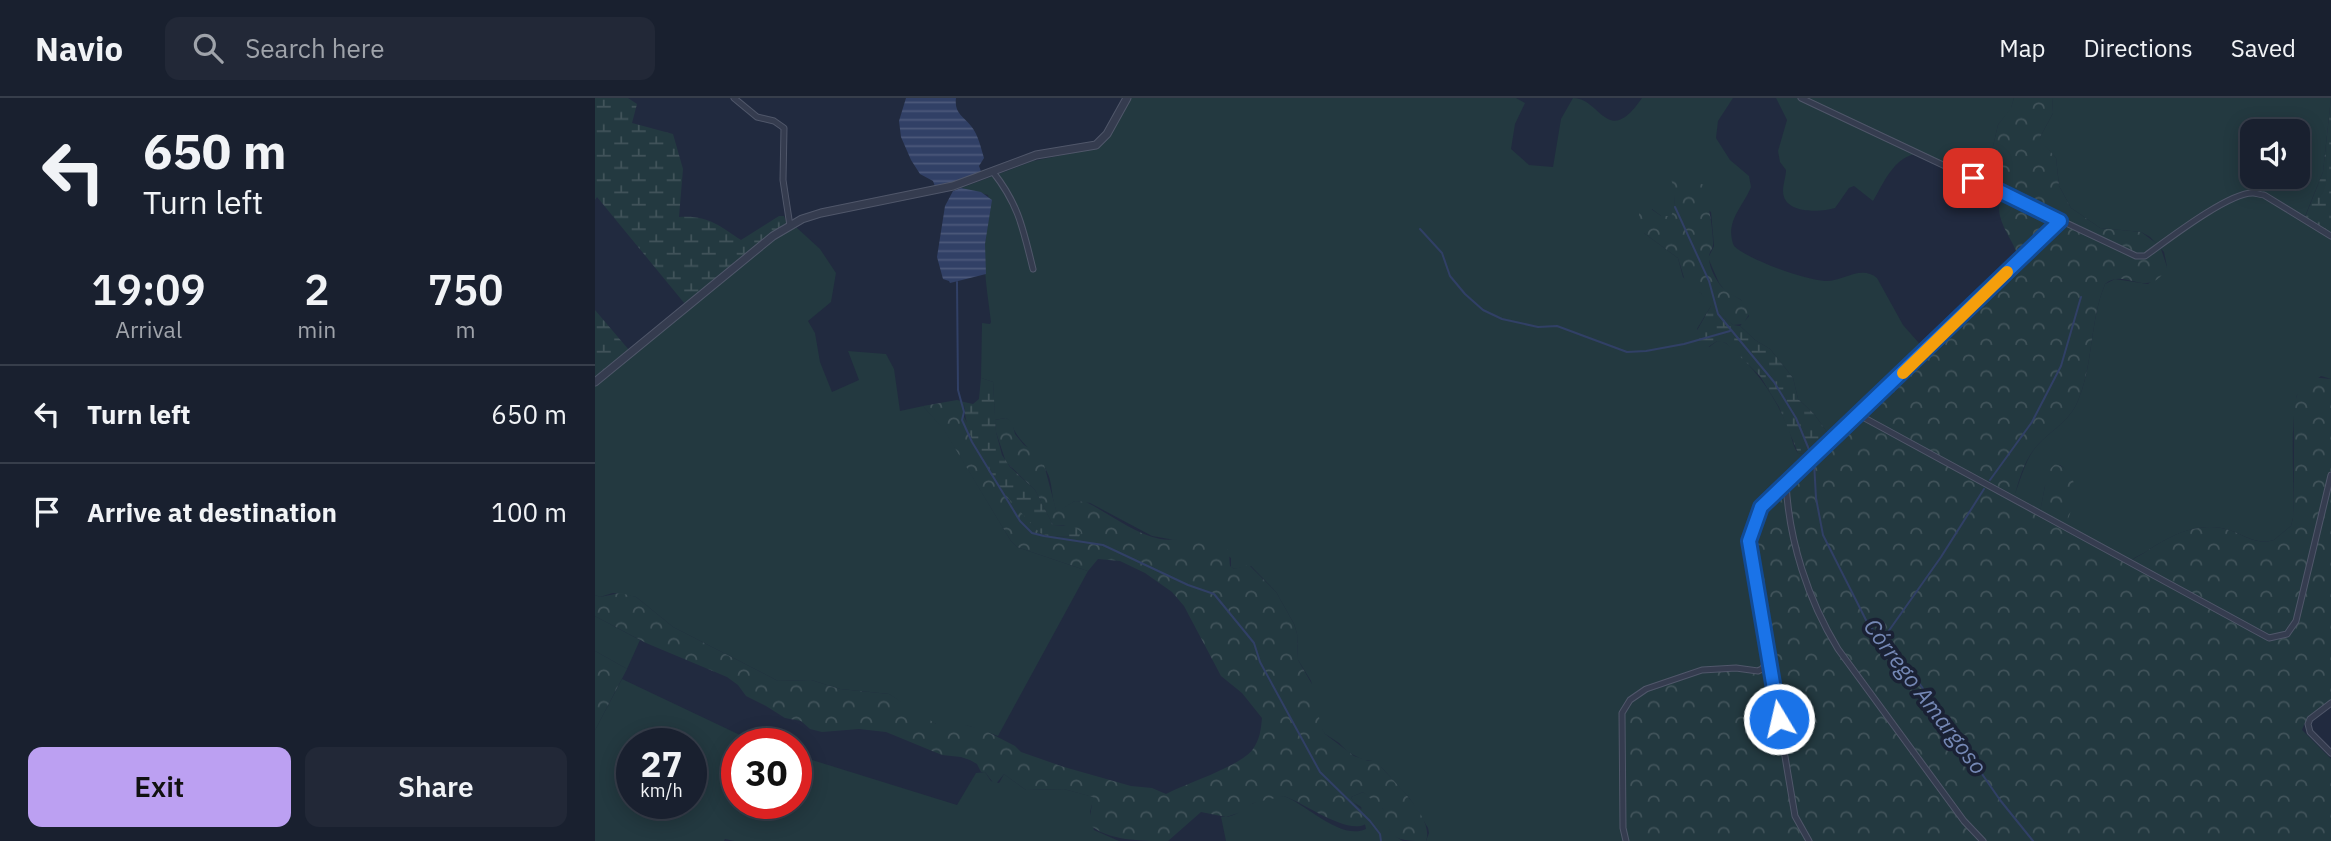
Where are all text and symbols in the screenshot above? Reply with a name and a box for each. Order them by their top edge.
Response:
search box [165,17,655,80]
text: Navio [35,27,123,70]
icon: search [189,29,227,67]
text: Search here [245,31,385,65]
text: Map [1999,32,2045,64]
text: Directions [2083,32,2193,64]
text: Saved [2231,32,2296,64]
text: 650 m [143,119,287,182]
map controls [2240,119,2310,189]
button: sound [2240,119,2310,189]
icon: left [28,126,119,217]
pin [1943,148,2003,208]
icon: arrive [1954,159,1992,197]
text: Turn left [143,181,263,223]
text: 19:09 [92,262,206,317]
text: 2 [304,262,329,317]
text: 750 [428,262,503,317]
text: Arrival [115,314,182,344]
text: min [297,314,336,344]
text: m [456,314,476,344]
icon: left [28,395,66,433]
text: Turn left [87,397,190,431]
text: 650 m [491,397,567,431]
icon: arrive [28,493,66,531]
text: Arrive at destination [87,495,337,529]
text: 100 m [491,495,567,529]
water label: Córrego Amargoso [1858,612,1994,780]
position arrow [1742,682,1816,756]
speed limit sign: 30 [721,728,812,819]
text: 27 [640,741,683,787]
button: Exit [28,747,291,827]
button: Share [305,747,567,827]
text: km/h [640,779,683,802]

